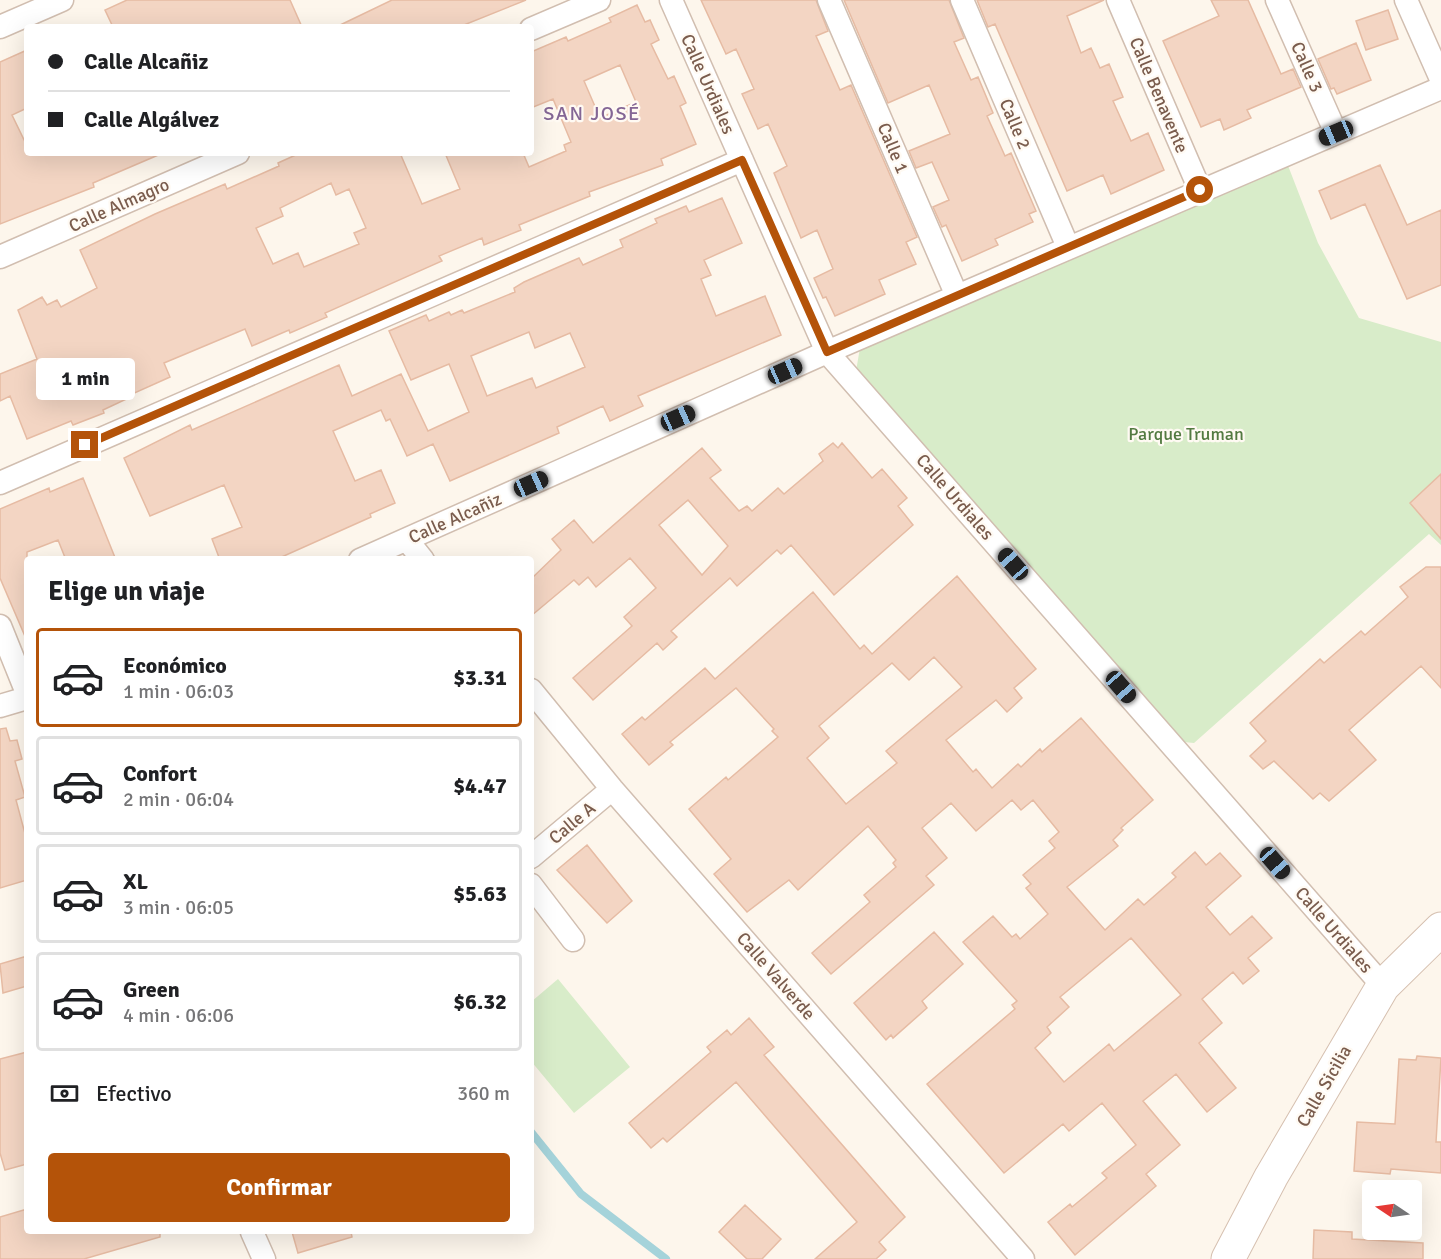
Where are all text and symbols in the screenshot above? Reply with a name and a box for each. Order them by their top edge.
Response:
street label: Calle Urdiales [676,31,740,137]
street label: Calle Benavente [1125,34,1193,156]
street label: Calle 3 [1286,38,1328,96]
text: Calle Alcañiz [84,48,208,75]
street label: Calle 2 [995,95,1035,153]
district label: SAN JOSÉ [543,101,641,126]
text: Calle Algálvez [84,106,219,133]
car [1316,118,1356,148]
street label: Calle 1 [873,119,913,177]
street label: Calle Almagro [65,173,173,237]
route start [1186,176,1213,203]
car [765,355,805,387]
callout: 1 min [36,358,134,400]
text: 1 min [61,366,110,391]
car [658,402,698,434]
park label: Parque Truman [1128,423,1244,445]
route end [71,431,98,458]
street label: Calle Urdiales [912,449,998,545]
car [511,468,551,500]
street label: Calle Alcañiz [405,488,505,548]
car [994,545,1032,583]
text: Elige un viaje [48,575,205,608]
icon: car [51,651,105,705]
text: Económico [123,652,227,679]
text: $3.31 [453,664,507,691]
car [1102,668,1140,706]
text: 1 min · 06:03 [123,679,234,704]
icon: car [51,759,105,813]
text: Confort [123,760,197,787]
text: $4.47 [453,772,507,799]
text: 2 min · 06:04 [123,787,234,812]
street label: Calle A [544,797,600,849]
car [1256,844,1294,882]
icon: car [51,867,105,921]
text: XL [123,868,148,895]
text: $5.63 [453,880,507,907]
street label: Calle Urdiales [1291,882,1377,978]
text: 3 min · 06:05 [123,895,234,920]
street label: Calle Valverde [732,928,820,1024]
icon: car [51,975,105,1029]
text: Green [123,976,180,1003]
text: $6.32 [453,988,507,1015]
text: 4 min · 06:06 [123,1003,234,1028]
street label: Calle Sicilia [1292,1041,1356,1131]
icon: cash [48,1077,81,1110]
text: Efectivo [96,1080,172,1107]
text: 360 m [457,1081,510,1106]
button: Confirmar [48,1153,510,1222]
north arrow [1362,1180,1422,1240]
map controls [1362,1180,1422,1240]

